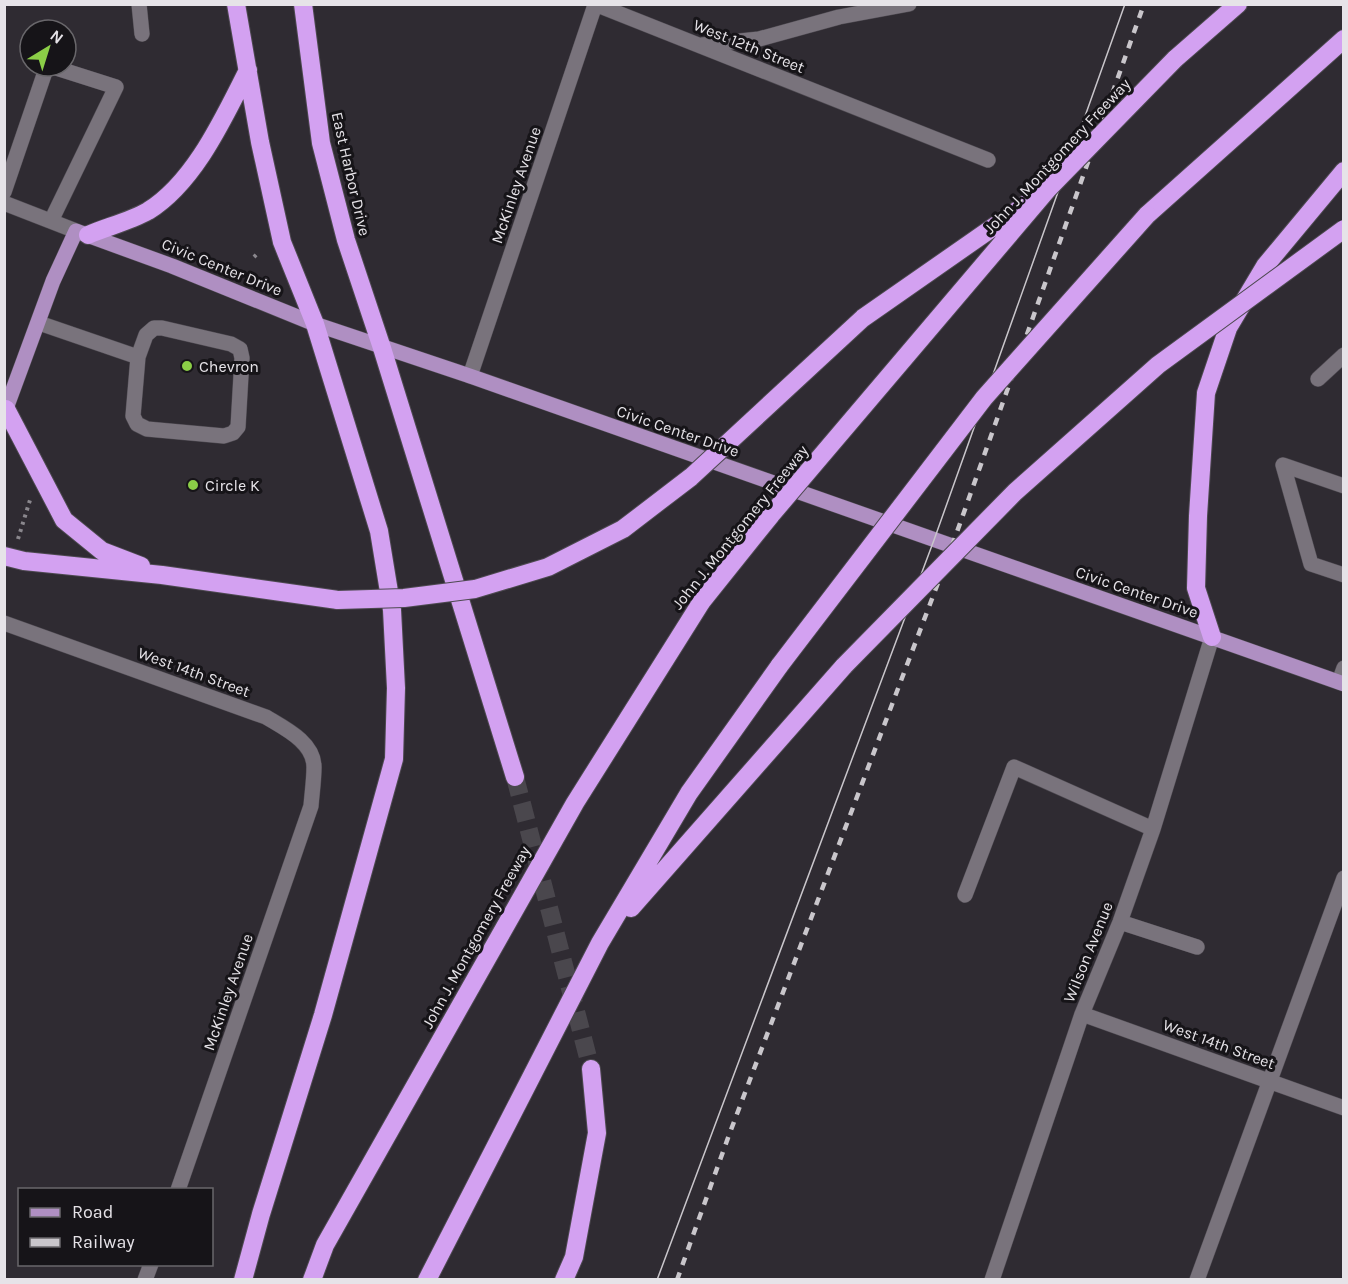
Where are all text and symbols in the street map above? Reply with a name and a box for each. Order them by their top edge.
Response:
street label: West 12th Street [691,15,807,77]
north arrow [18,18,78,78]
text: N [47,26,67,48]
street label: John J. Montgomery Freeway [980,74,1135,238]
street label: East Harbor Drive [328,110,374,238]
street label: McKinley Avenue [487,124,545,246]
street label: Civic Center Drive [159,234,285,300]
place label: Chevron [199,357,259,376]
marker: Chevron [180,359,194,373]
street label: Civic Center Drive [614,401,742,461]
street label: John J. Montgomery Freeway [668,441,812,613]
place label: Circle K [205,476,260,495]
marker: Circle K [186,478,200,492]
street label: Civic Center Drive [1073,562,1201,622]
street label: West 14th Street [135,643,253,701]
street label: John J. Montgomery Freeway [418,842,534,1032]
street label: Wilson Avenue [1059,899,1117,1005]
street label: McKinley Avenue [199,931,257,1053]
street label: West 14th Street [1160,1015,1278,1073]
legend [18,1188,213,1266]
text: Road [72,1201,113,1223]
text: Railway [72,1231,135,1253]

